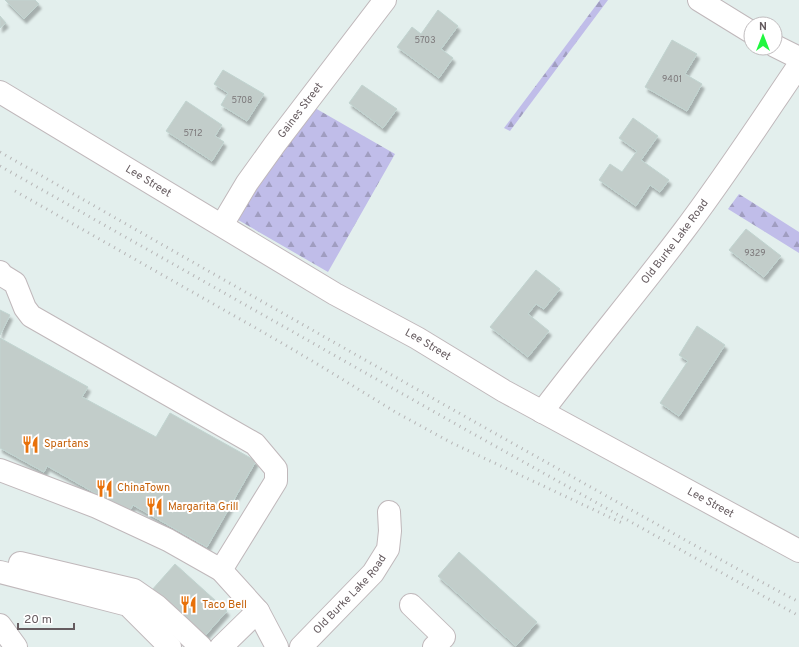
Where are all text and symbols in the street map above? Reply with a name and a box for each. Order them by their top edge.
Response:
north arrow [743,16,783,56]
text: N [759,20,767,34]
house number: 5703 [414,35,436,46]
house number: 9401 [662,74,682,85]
street label: Gaines Street [275,80,326,141]
house number: 5708 [231,95,253,106]
house number: 5712 [183,128,203,139]
street label: Lee Street [123,162,174,201]
street label: Old Burke Lake Road [638,197,712,287]
house number: 9329 [744,248,766,259]
street label: Lee Street [402,326,453,364]
restaurant icon: Spartans [21,434,41,454]
place label: Spartans [44,437,89,451]
restaurant icon: ChinaTown [94,478,114,498]
place label: ChinaTown [117,481,170,495]
street label: Lee Street [685,485,736,521]
restaurant icon: Margarita Grill [145,497,165,517]
place label: Margarita Grill [168,500,238,514]
street label: Old Burke Lake Road [310,552,390,637]
restaurant icon: Taco Bell [179,595,199,615]
place label: Taco Bell [202,598,247,612]
scale bar [18,605,74,631]
text: 20 m [24,612,52,628]

